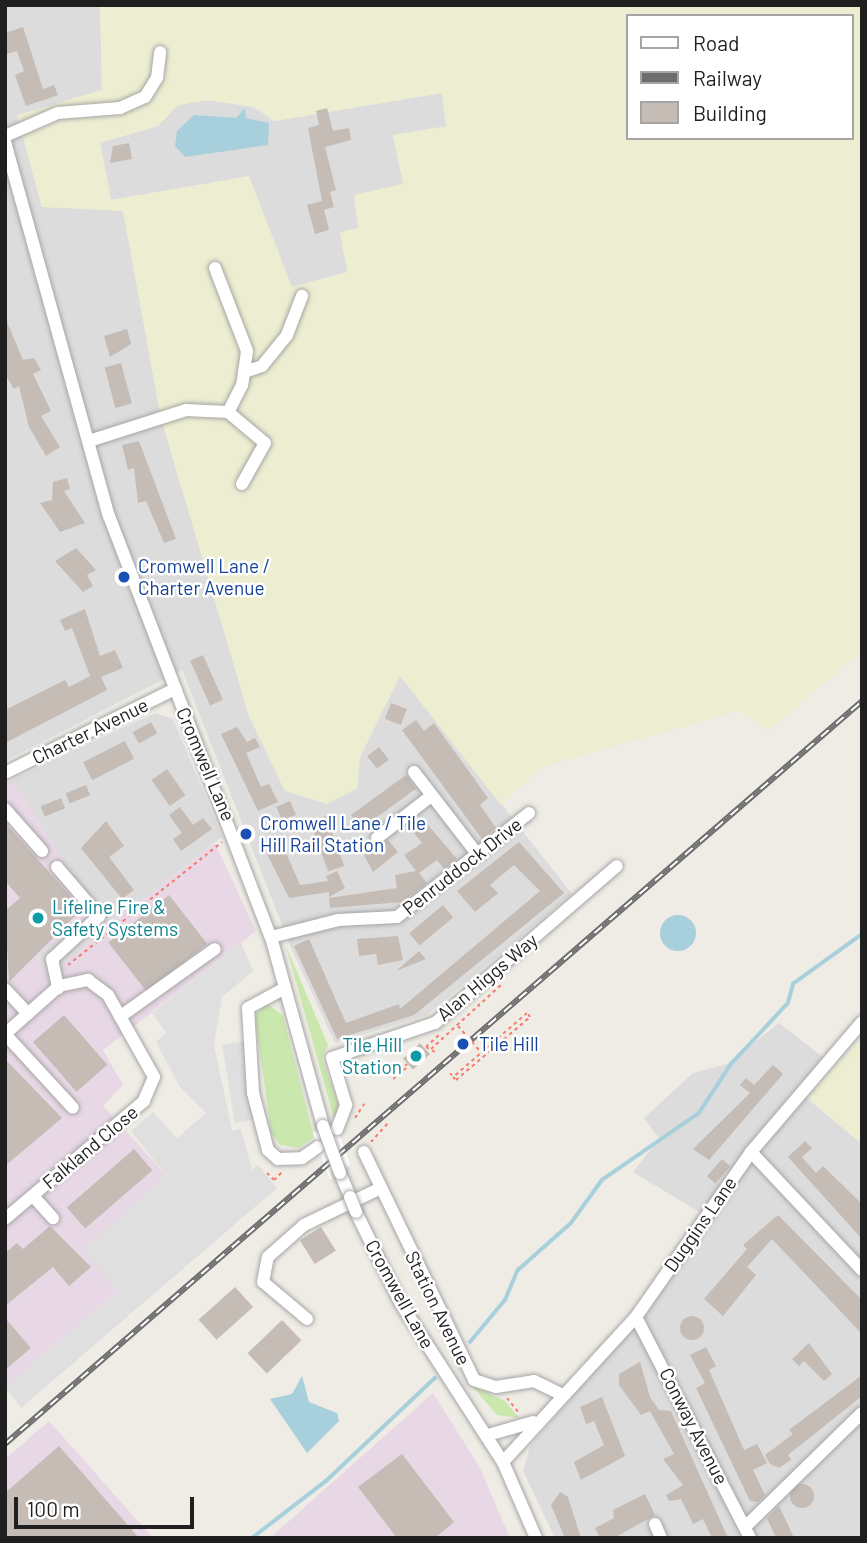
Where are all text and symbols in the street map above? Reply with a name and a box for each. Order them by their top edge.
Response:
legend [626,14,853,140]
text: Road [693,30,739,55]
text: Railway [693,65,762,90]
text: Building [693,100,767,125]
place label: Cromwell Lane / Charter Avenue [138,555,270,599]
marker: Cromwell Lane / Charter Avenue [116,569,132,585]
street label: Charter Avenue [28,693,152,769]
street label: Cromwell Lane [172,704,240,824]
place label: Cromwell Lane / Tile Hill Rail Station [260,812,426,856]
street label: Penruddock Drive [398,812,526,920]
marker: Cromwell Lane / Tile Hill Rail Station [238,826,254,842]
place label: Lifeline Fire & Safety Systems [52,896,178,940]
marker: Lifeline Fire & Safety Systems [30,910,46,926]
street label: Alan Higgs Way [432,928,542,1026]
place label: Tile Hill [479,1033,539,1055]
place label: Tile Hill Station [342,1034,402,1078]
marker: Tile Hill [453,1034,473,1054]
marker: Tile Hill Station [408,1048,424,1064]
street label: Falkland Close [38,1100,142,1194]
street label: Duggins Lane [659,1172,741,1276]
street label: Cromwell Lane [361,1236,439,1352]
street label: Station Avenue [401,1247,475,1369]
street label: Conway Avenue [655,1364,733,1488]
scale bar [18,1484,198,1528]
text: 100 m [27,1496,80,1521]

